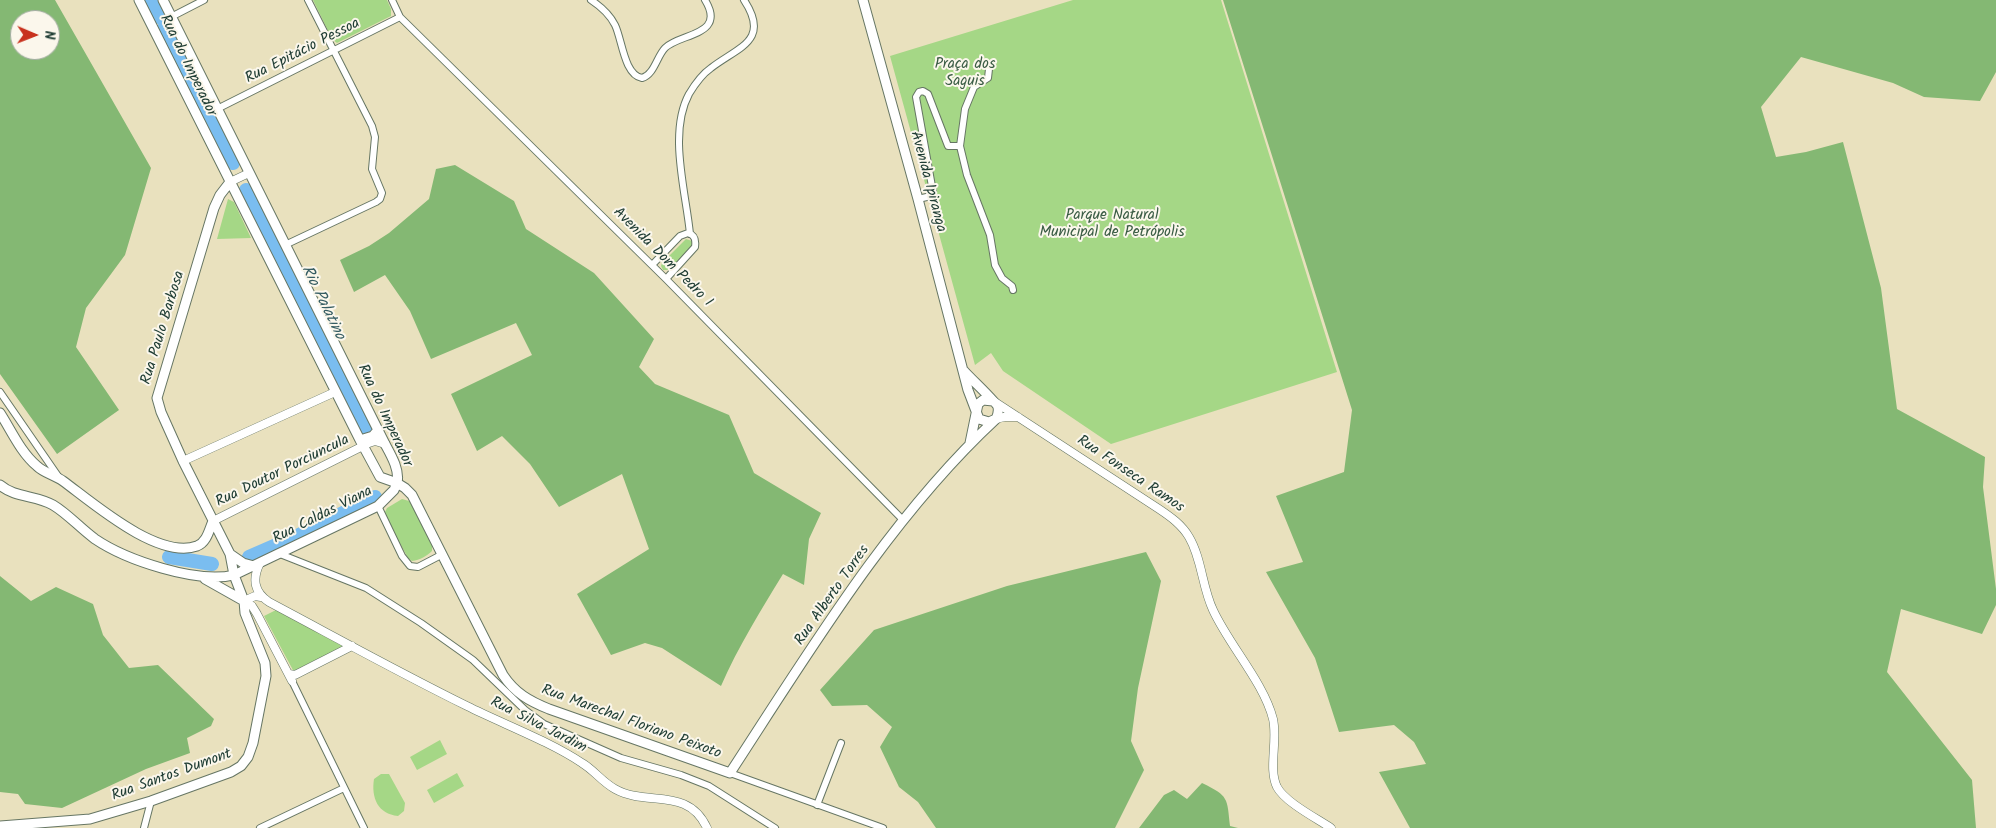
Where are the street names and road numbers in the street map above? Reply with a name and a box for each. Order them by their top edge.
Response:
street label: Rua do Imperador [155,12,219,120]
street label: Rua Epitácio Pessoa [243,15,363,89]
street label: Avenida Ipiranga [905,130,949,234]
street label: Avenida Dom Pedro I [608,204,716,312]
street label: Rua Paulo Barbosa [138,269,190,387]
street label: Rua do Imperador [352,362,416,470]
street label: Rua Doutor Porciuncula [213,432,353,512]
street label: Rua Fonseca Ramos [1073,432,1187,518]
street label: Rua Caldas Viana [270,483,376,549]
street label: Rua Alberto Torres [792,543,874,649]
street label: Rua Marechal Floriano Peixoto [539,682,723,764]
street label: Rua Silva Jardim [487,694,589,758]
street label: Rua Santos Dumont [110,746,234,806]

